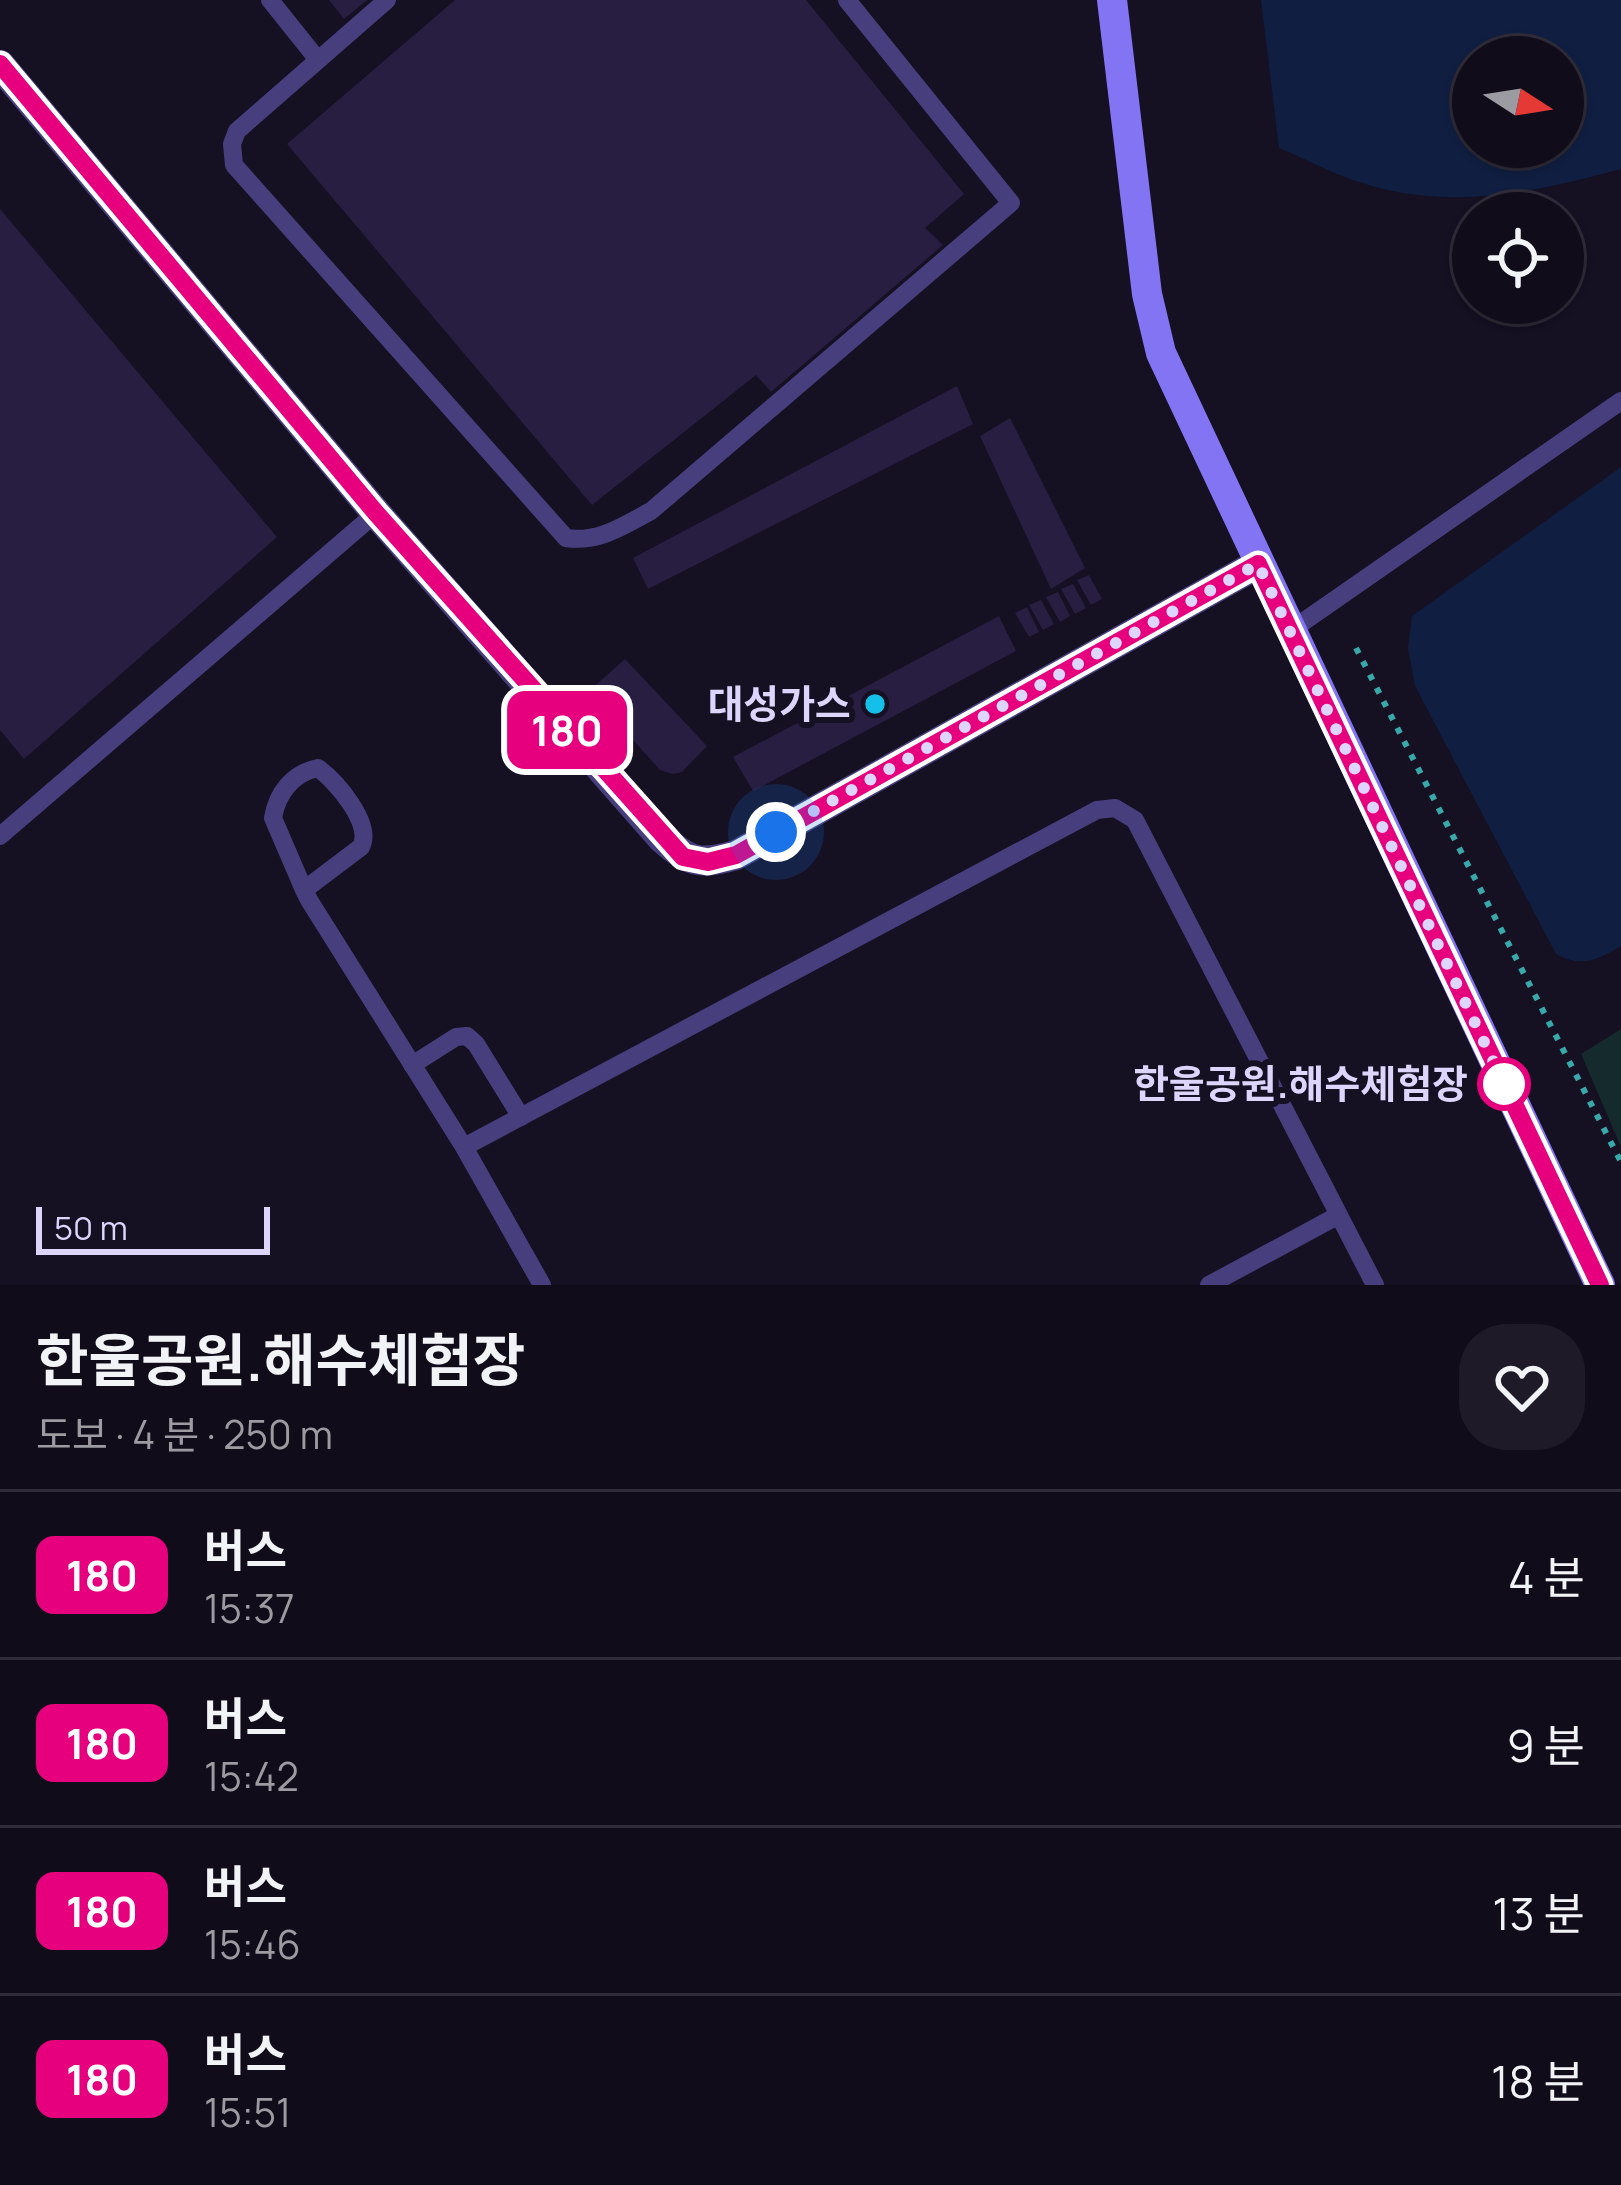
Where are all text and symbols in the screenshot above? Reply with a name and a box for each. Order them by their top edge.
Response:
north arrow [1452,36,1584,168]
map controls [1452,36,1584,324]
button: locate [1452,192,1584,324]
place label: 대성가스 [707,676,851,730]
line badge: 180 [498,691,636,769]
marker: 대성가스 [862,691,888,717]
text: 180 [531,701,603,759]
your location [746,802,806,862]
place label: 한울공원.해수체험장 [1133,1056,1468,1110]
marker: 한울공원.해수체험장 [1479,1059,1529,1109]
scale bar [36,1201,270,1254]
text: 50 m [54,1205,128,1250]
text: 한울공원.해수체험장 [36,1320,525,1398]
button: heart [1459,1324,1585,1450]
text: 도보 · 4 분 · 250 m [36,1407,333,1461]
text: 버스 [204,1519,287,1581]
text: 180 [66,1546,138,1604]
text: 4 분 [1508,1546,1585,1608]
text: 15:37 [204,1581,295,1635]
text: 버스 [204,1687,287,1749]
text: 180 [66,1714,138,1772]
text: 9 분 [1507,1714,1585,1776]
text: 15:42 [204,1749,299,1803]
text: 버스 [204,1855,287,1917]
text: 180 [66,1882,138,1940]
text: 13 분 [1492,1882,1585,1944]
text: 15:46 [204,1917,301,1971]
text: 버스 [204,2023,287,2085]
text: 180 [66,2050,138,2108]
text: 18 분 [1491,2050,1585,2112]
text: 15:51 [204,2085,291,2139]

